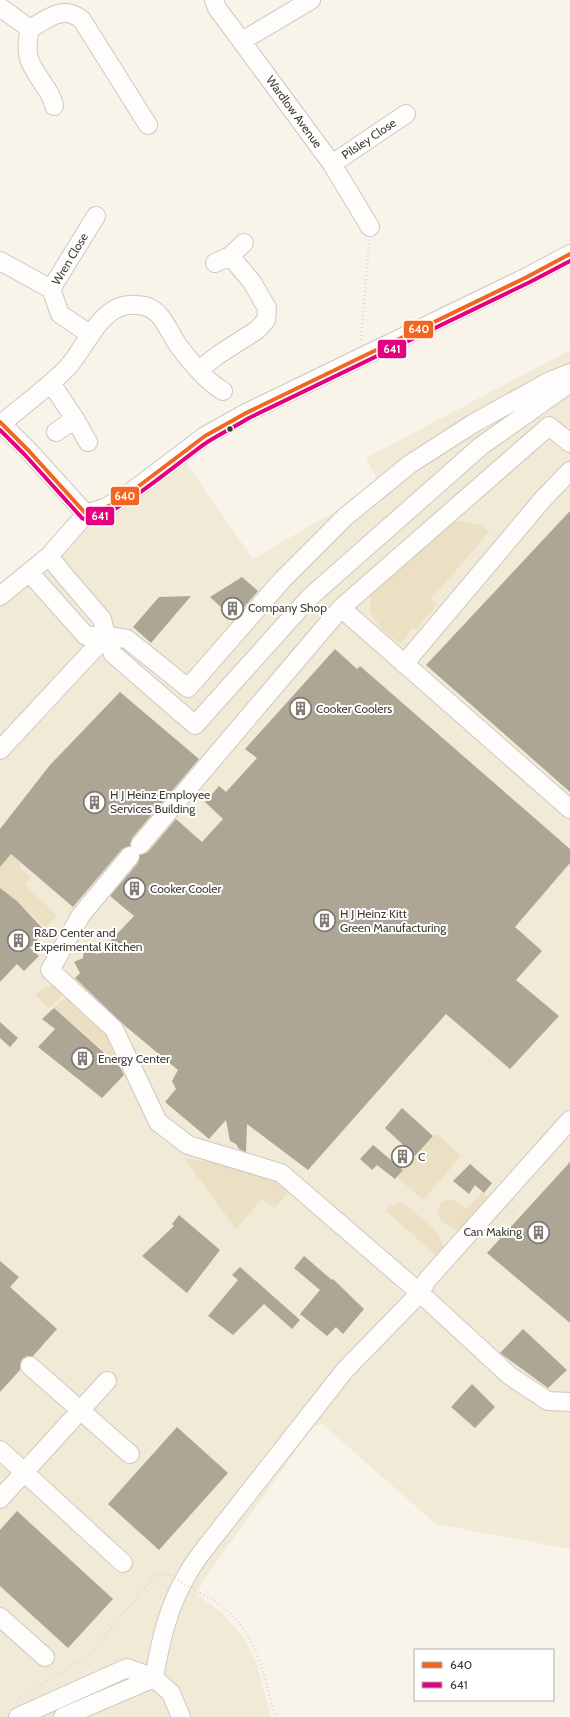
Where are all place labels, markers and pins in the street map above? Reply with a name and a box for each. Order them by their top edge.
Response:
unlabelled marker [225,424,235,434]
building icon: Company Shop [220,595,246,621]
place label: Company Shop [248,600,327,615]
building icon: Cooker Coolers [288,696,314,722]
place label: Cooker Coolers [316,701,392,716]
place label: H J Heinz Employee Services Building [110,787,210,816]
building icon: H J Heinz Employee Services Building [81,789,107,815]
building icon: Cooker Cooler [122,876,148,902]
place label: Cooker Cooler [150,881,222,896]
place label: H J Heinz Kitt Green Manufacturing [340,906,447,935]
building icon: H J Heinz Kitt Green Manufacturing [312,908,338,934]
place label: R&D Center and Experimental Kitchen [34,925,143,954]
building icon: R&D Center and Experimental Kitchen [6,927,32,953]
building icon: Energy Center [69,1046,95,1072]
place label: Energy Center [98,1051,170,1066]
building icon: C [389,1144,415,1170]
place label: C [418,1149,425,1164]
building icon: Can Making [525,1219,551,1245]
place label: Can Making [463,1224,523,1239]

